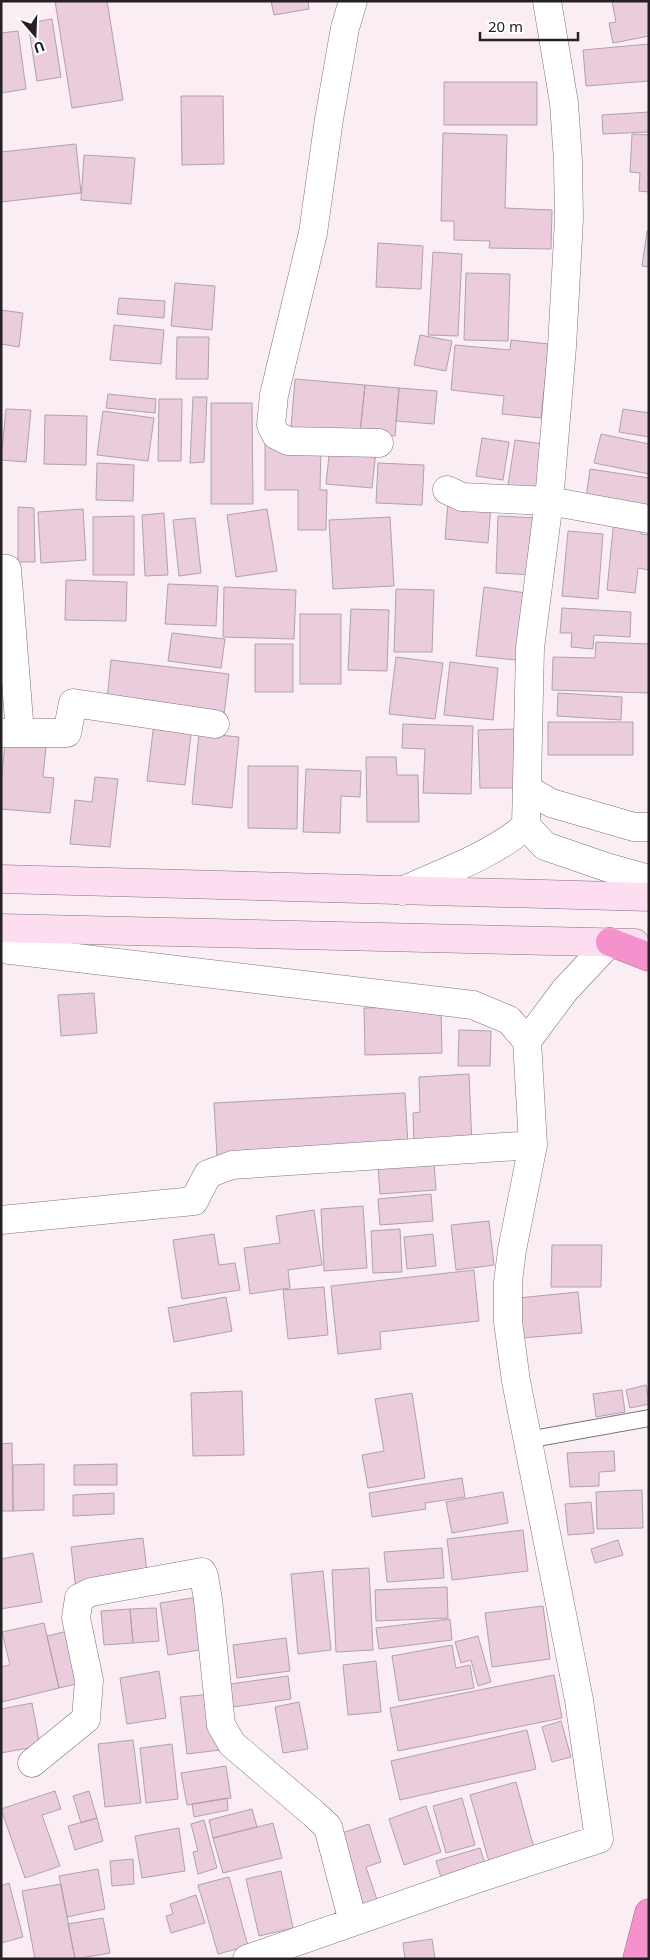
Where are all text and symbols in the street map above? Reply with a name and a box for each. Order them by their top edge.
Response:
north arrow [10,10,60,60]
scale bar [480,10,578,42]
text: 20 m [488,16,523,36]
text: U [31,37,47,58]

